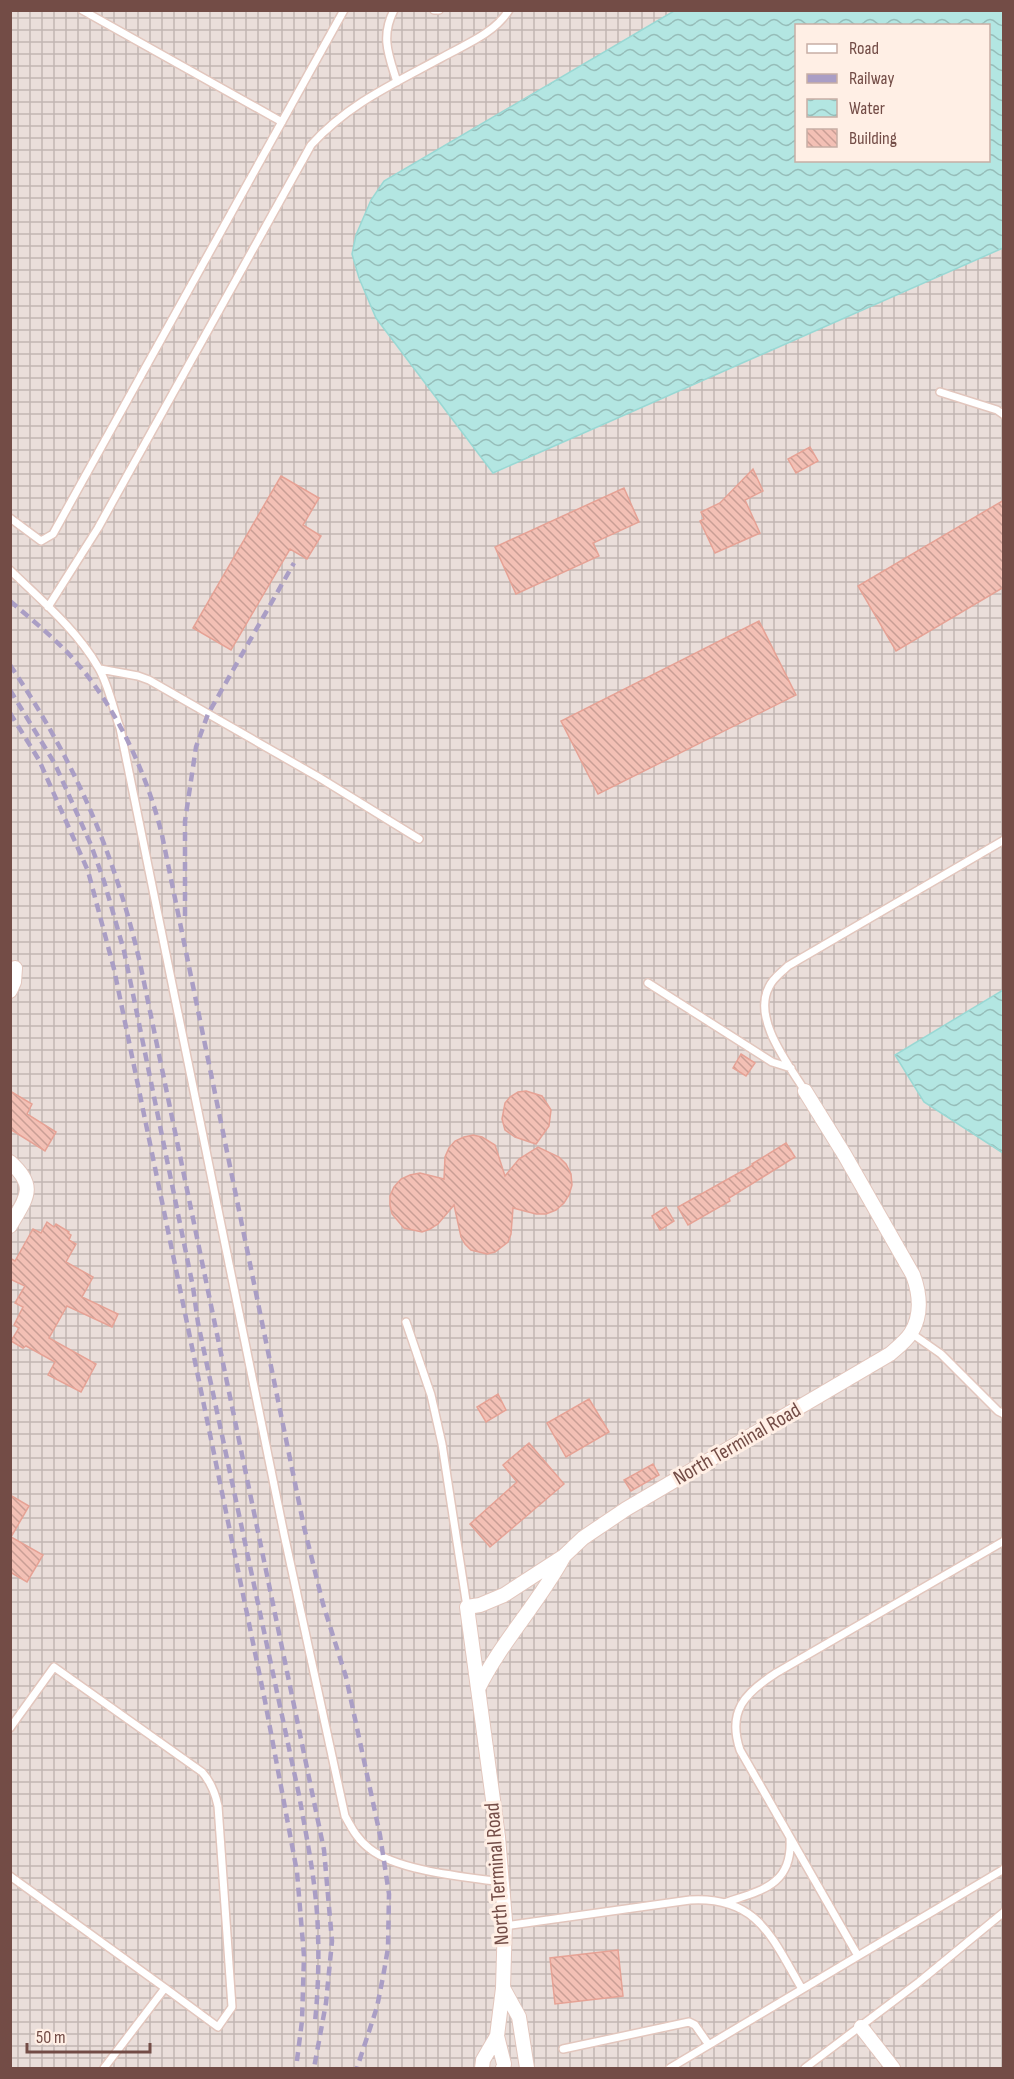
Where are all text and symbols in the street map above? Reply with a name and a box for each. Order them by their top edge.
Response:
legend [795,24,990,162]
text: Road [849,38,879,59]
text: Railway [849,68,894,89]
text: Water [849,98,885,119]
text: Building [849,128,897,149]
street label: North Terminal Road [669,1397,805,1491]
street label: North Terminal Road [480,1802,514,1946]
scale bar [27,2016,150,2054]
text: 50 m [36,2027,66,2048]

